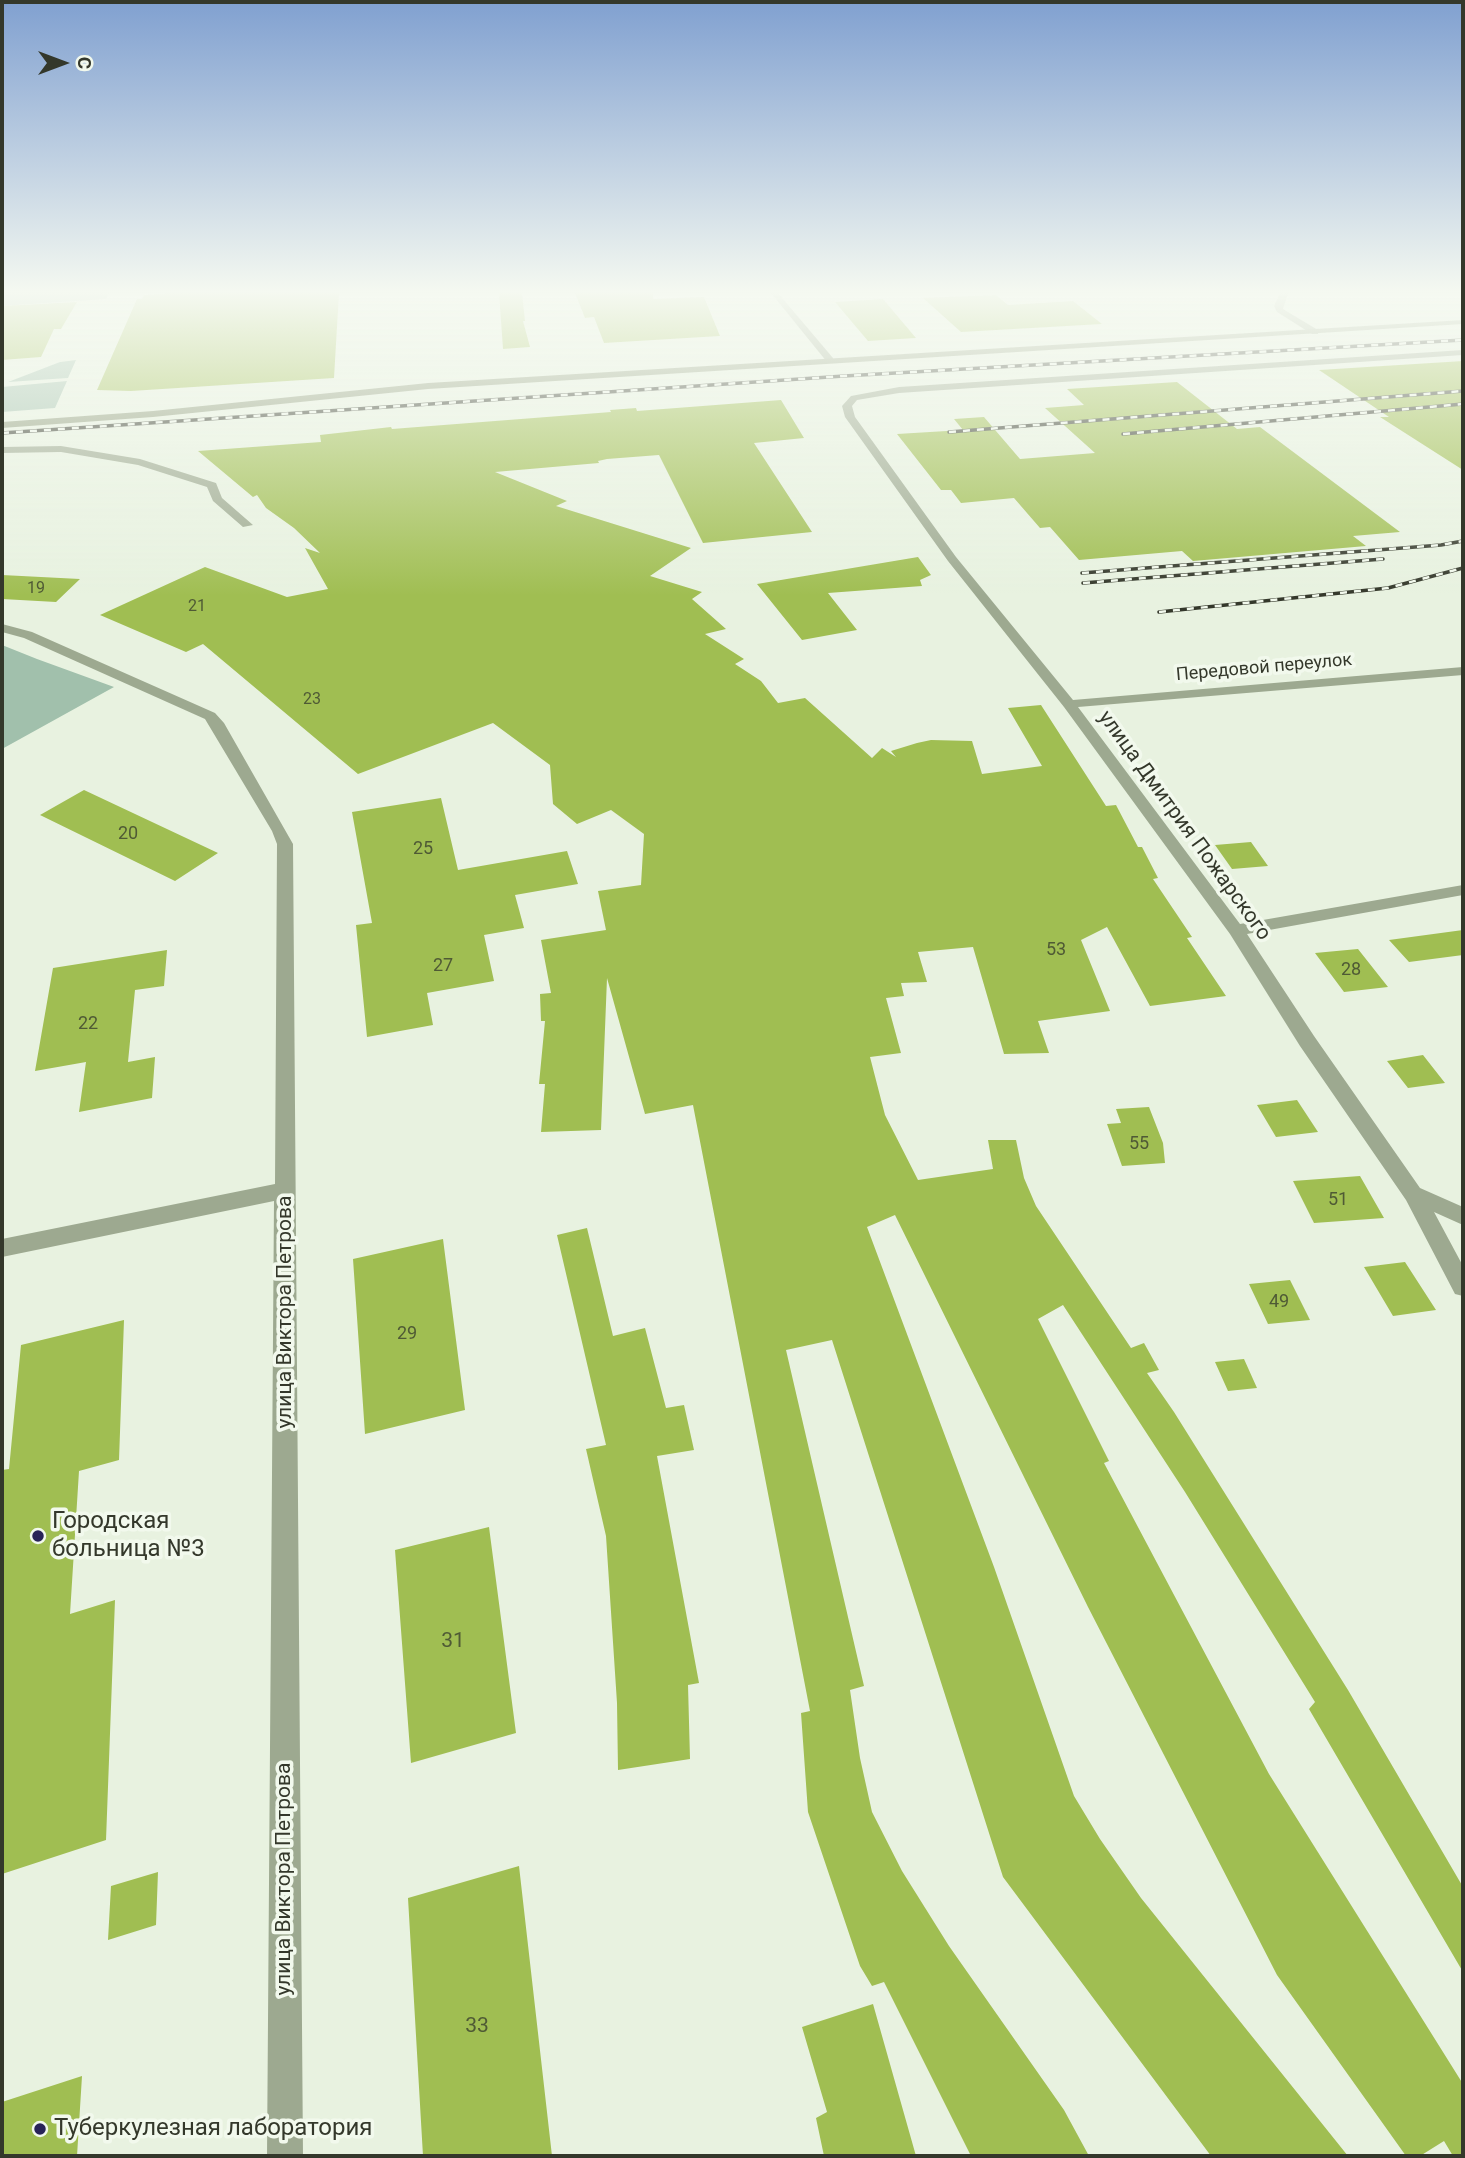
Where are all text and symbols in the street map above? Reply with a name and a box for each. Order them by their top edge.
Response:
north arrow [28,28,98,98]
text: С [73,57,96,69]
house number: 19 [27,579,45,599]
house number: 21 [188,597,206,617]
street label: Передовой переулок [1175,650,1353,686]
house number: 23 [303,690,321,710]
street label: улица Дмитрия Пожарского [1092,706,1276,946]
house number: 20 [118,823,138,845]
house number: 25 [413,838,433,860]
house number: 53 [1046,939,1066,961]
house number: 27 [433,955,453,977]
house number: 28 [1341,959,1361,981]
house number: 22 [78,1013,98,1035]
house number: 55 [1129,1133,1149,1155]
house number: 51 [1328,1189,1348,1211]
street label: улица Виктора Петрова [273,1196,299,1428]
house number: 49 [1269,1291,1289,1313]
house number: 29 [397,1323,417,1345]
place label: Городская больница №3 [52,1508,205,1564]
marker: Городская больница №3 [30,1528,46,1544]
house number: 31 [441,1629,465,1655]
street label: улица Виктора Петрова [272,1763,298,1995]
house number: 33 [465,2014,489,2040]
place label: Туберкулезная лаборатория [54,2115,372,2143]
marker: Туберкулезная лаборатория [32,2121,48,2137]

